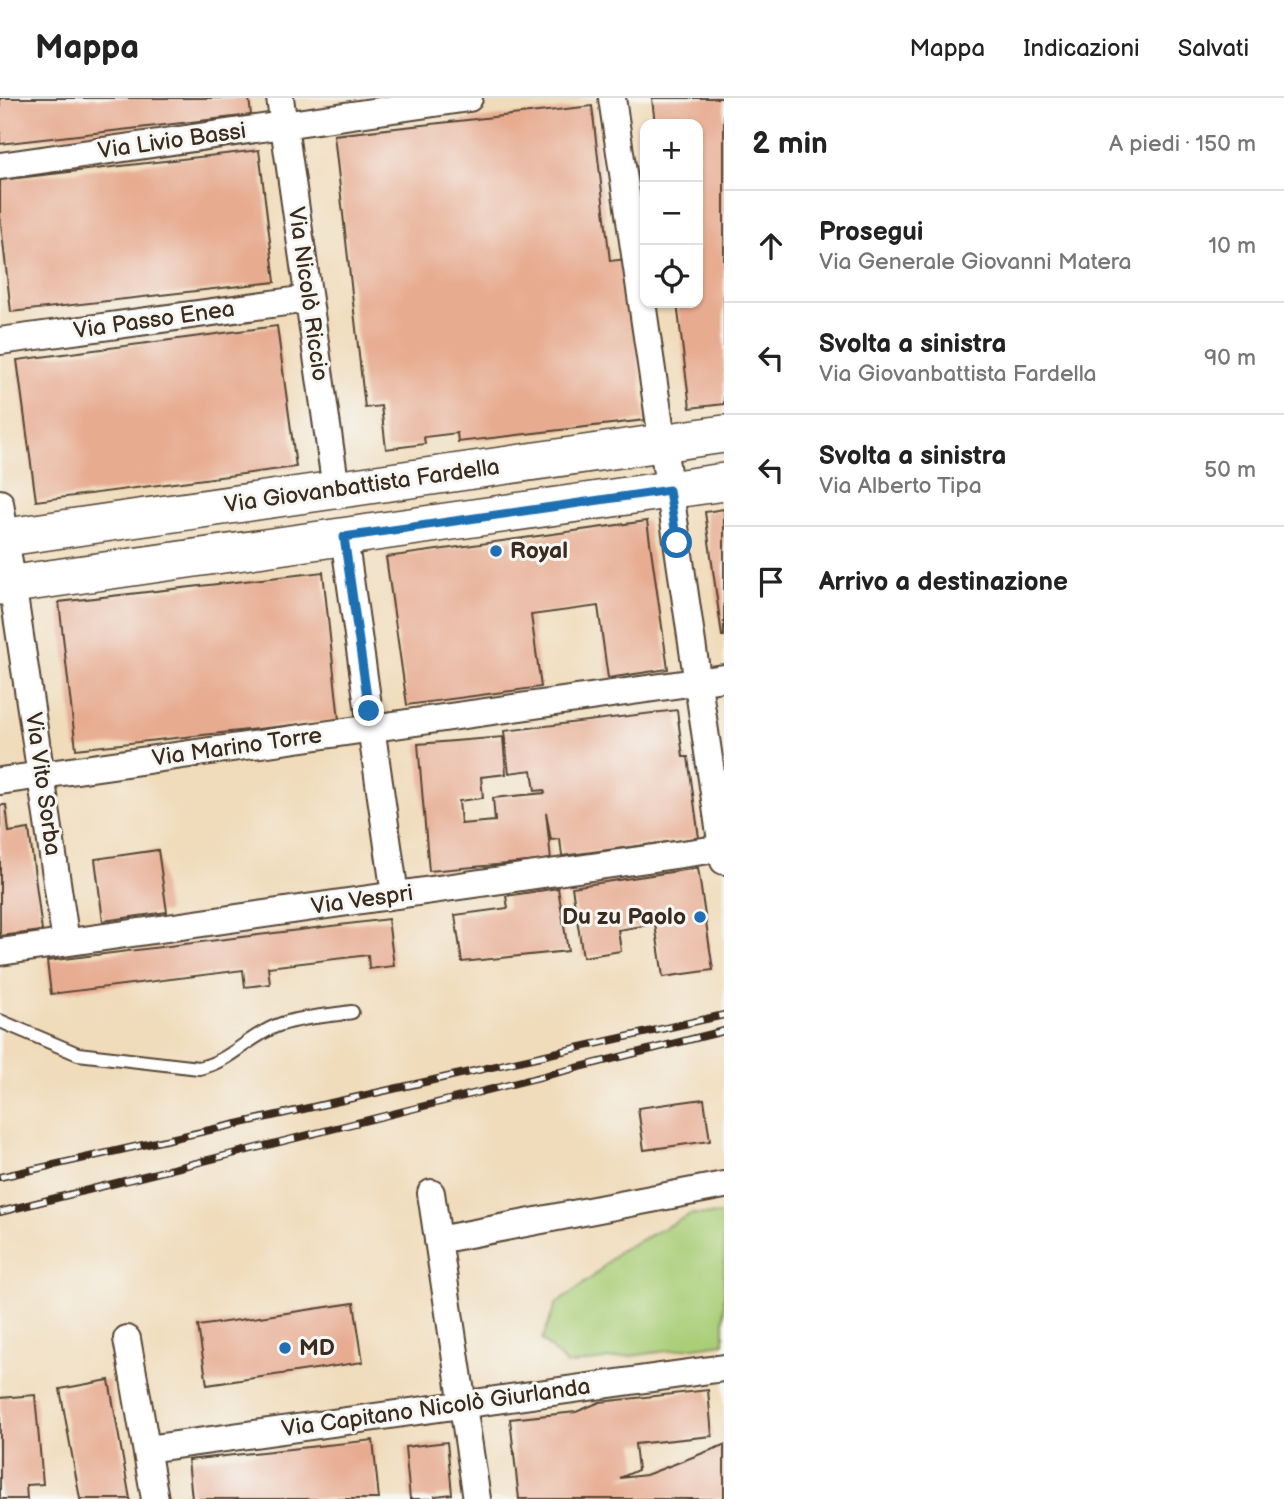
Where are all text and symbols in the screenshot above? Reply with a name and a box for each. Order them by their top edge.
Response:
text: Mappa [35,28,139,68]
text: Mappa [909,34,985,63]
text: Indicazioni [1023,34,1140,63]
text: Salvati [1178,34,1249,63]
street label: Via Livio Bassi [96,117,248,165]
map controls [640,119,703,308]
button: + [640,119,703,182]
text: 2 min [752,126,828,162]
text: A piedi · 150 m [1109,130,1256,158]
button: − [640,182,703,245]
street label: Via Nicolò Riccio [282,205,334,383]
text: Prosegui [819,217,923,248]
icon: ahead [752,227,790,265]
text: 10 m [1208,232,1256,260]
button: locate [640,245,703,308]
text: Via Generale Giovanni Matera [819,248,1132,276]
street label: Via Passo Enea [72,295,236,345]
text: Svolta a sinistra [819,329,1006,360]
icon: left [752,339,790,377]
text: 90 m [1204,344,1256,372]
text: Via Giovanbattista Fardella [819,360,1097,388]
text: Svolta a sinistra [819,441,1006,472]
icon: left [752,451,790,489]
street label: Via Giovanbattista Fardella [223,453,501,519]
text: 50 m [1204,456,1256,484]
text: Via Alberto Tipa [819,472,982,500]
route start [661,527,692,558]
place label: Royal [510,537,568,565]
marker: Royal [488,543,504,559]
icon: arrive [752,563,790,601]
text: Arrivo a destinazione [819,567,1068,598]
route end [353,695,384,726]
street label: Via Vito Sorba [19,711,67,857]
street label: Via Marino Torre [150,721,324,773]
street label: Via Vespri [309,879,415,921]
place label: Du zu Paolo [562,903,686,931]
marker: Du zu Paolo [692,909,708,925]
place label: MD [299,1334,335,1362]
marker: MD [277,1340,293,1356]
street label: Via Capitano Nicolò Giurlanda [280,1372,592,1444]

